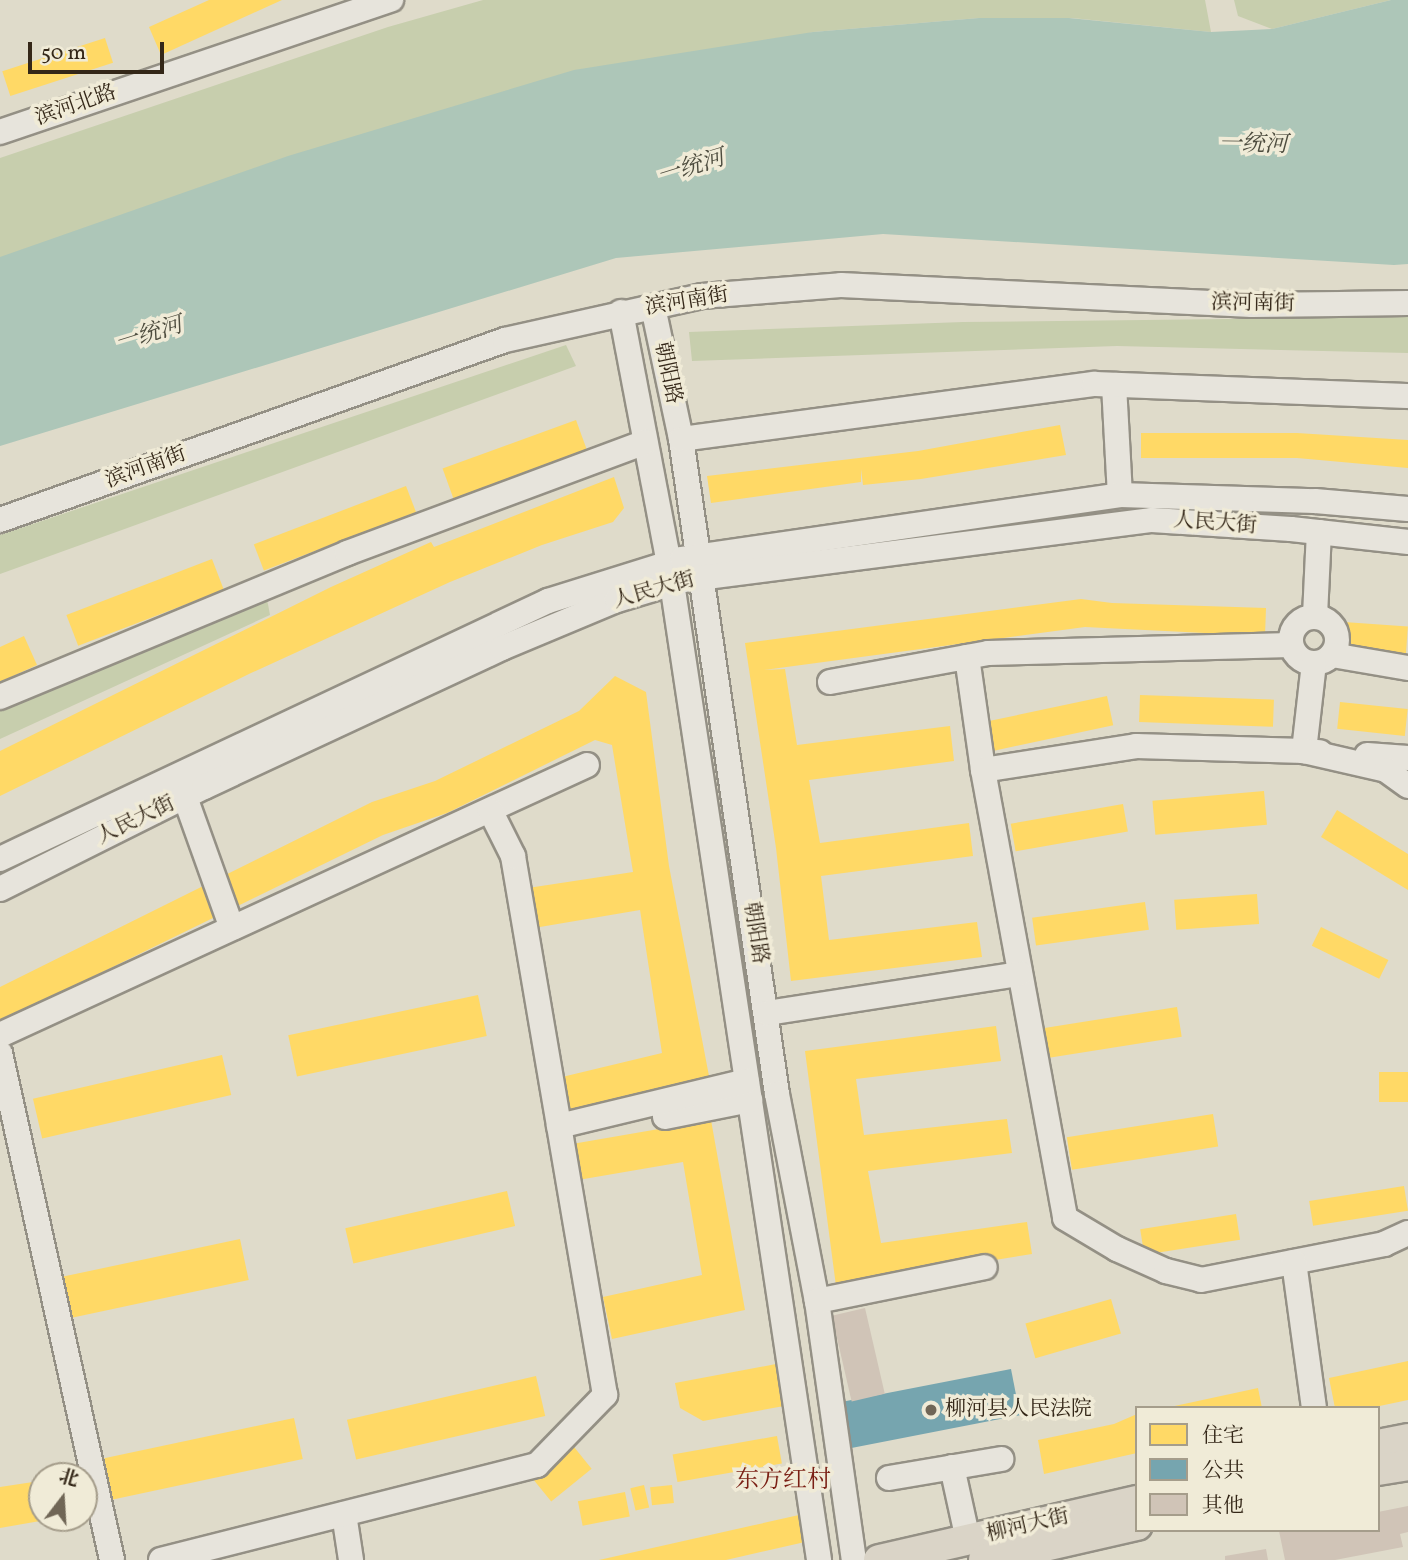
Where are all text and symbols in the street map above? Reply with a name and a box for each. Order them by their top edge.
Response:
scale bar [32,28,168,72]
text: 50 m [41,39,86,68]
street label: 滨河北路 [32,80,120,132]
water label: 一统河 [1218,131,1288,159]
water label: 一统河 [654,145,728,191]
street label: 滨河南街 [644,283,730,321]
street label: 滨河南街 [1211,291,1295,317]
water label: 一统河 [112,312,186,358]
street label: 朝阳路 [648,340,686,406]
street label: 滨河南街 [102,442,190,494]
street label: 人民大街 [1172,509,1258,539]
street label: 人民大街 [610,567,698,615]
street label: 人民大街 [93,791,179,851]
street label: 朝阳路 [738,900,772,966]
place label: 柳河县人民法院 [945,1397,1092,1423]
marker: 柳河县人民法院 [923,1402,939,1418]
legend [1135,1406,1380,1532]
text: 住宅 [1202,1422,1244,1451]
text: 公共 [1202,1457,1244,1486]
north arrow [28,1462,98,1532]
text: 北 [56,1464,81,1494]
district label: 东方红村 [735,1468,831,1496]
text: 其他 [1202,1492,1244,1521]
street label: 柳河大街 [984,1504,1072,1548]

